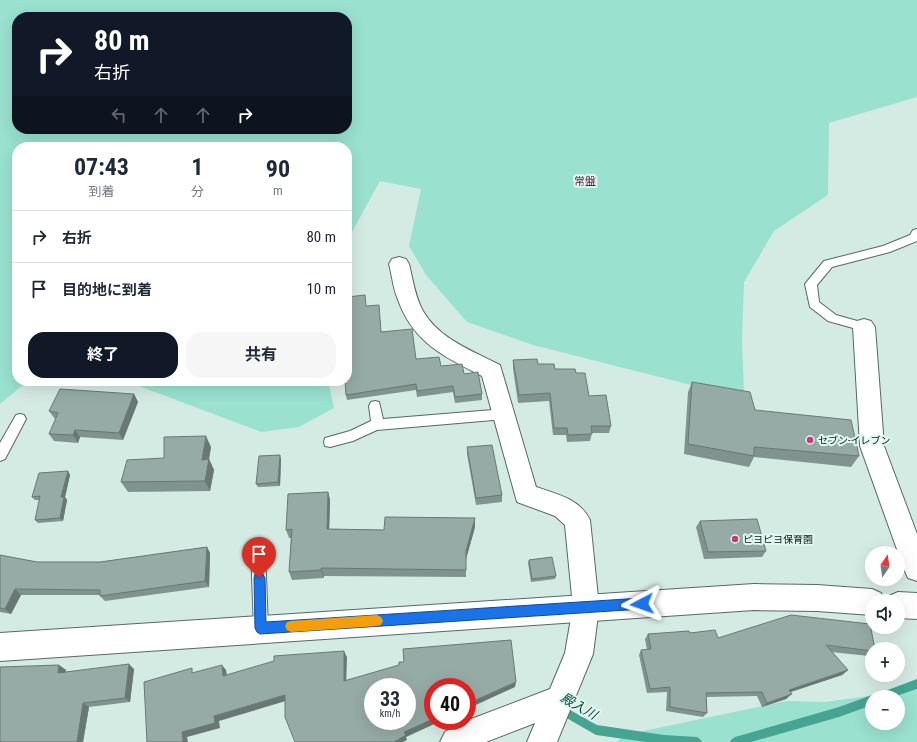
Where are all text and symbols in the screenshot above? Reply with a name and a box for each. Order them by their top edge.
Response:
text: 80 m [94,24,150,57]
icon: right [28,28,80,80]
text: 右折 [94,62,130,83]
icon: left [108,104,130,126]
icon: ahead [150,104,172,126]
icon: ahead [192,104,214,126]
icon: right [234,104,256,126]
text: 07:43 [74,153,129,181]
text: 1 [191,153,203,181]
text: 90 [266,155,290,183]
district label: 常盤 [574,175,596,188]
text: m [273,183,283,198]
text: 到着 [88,184,114,199]
text: 分 [191,184,204,199]
icon: right [28,226,50,248]
text: 80 m [306,228,336,246]
text: 右折 [62,229,92,247]
icon: arrive [28,278,50,300]
text: 10 m [306,280,336,298]
text: 目的地に到着 [62,281,152,299]
button: 終了 [28,332,178,378]
button: 共有 [186,332,336,378]
marker: セブン-イレブン [805,435,815,445]
place label: セブン-イレブン [818,435,890,446]
marker: ピヨピヨ保育園 [730,534,740,544]
place label: ピヨピヨ保育園 [743,534,813,545]
pin [242,537,276,578]
icon: arrive [248,543,270,565]
north arrow [865,546,905,586]
map controls [865,546,905,730]
position arrow [621,583,663,625]
button: sound [865,594,905,634]
button: + [865,642,905,682]
speed limit sign: 40 [424,678,476,730]
text: 33 [380,687,400,711]
water label: 殿入川 [558,690,601,723]
button: − [865,690,905,730]
text: km/h [380,708,400,719]

